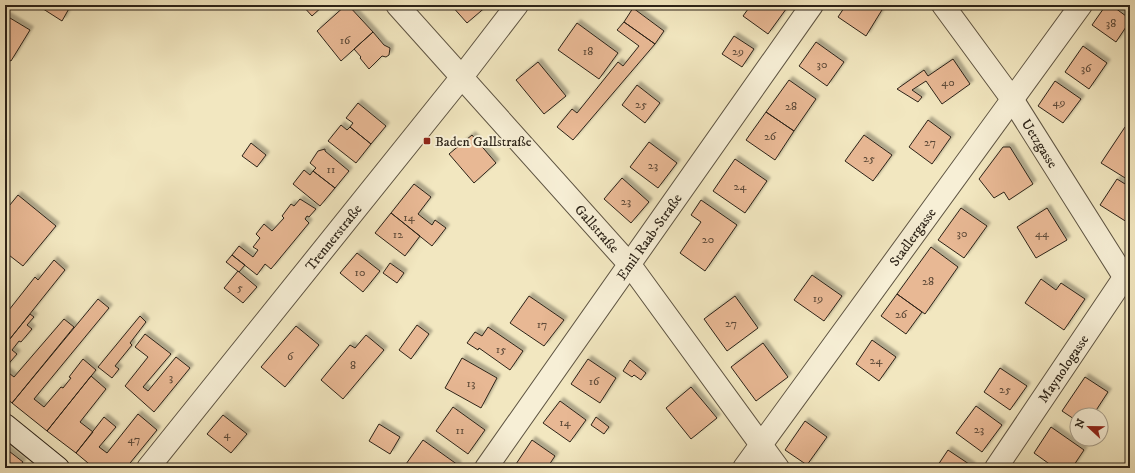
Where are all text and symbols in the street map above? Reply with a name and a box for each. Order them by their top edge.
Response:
house number: 38 [1106,16,1116,31]
house number: 16 [340,33,351,48]
house number: 18 [583,44,593,59]
house number: 29 [732,44,744,59]
house number: 30 [817,57,827,72]
house number: 36 [1081,61,1092,76]
house number: 40 [941,75,955,90]
house number: 49 [1053,95,1065,110]
house number: 25 [635,97,647,112]
house number: 28 [785,99,797,114]
street label: Uetzgasse [1017,116,1061,172]
house number: 26 [764,129,777,144]
place label: Baden Gallstraße [435,133,532,151]
house number: 27 [924,135,936,150]
marker: Baden Gallstraße [422,136,432,146]
house number: 25 [863,151,875,166]
house number: 23 [648,158,658,173]
house number: 11 [327,162,335,177]
house number: 24 [734,179,747,194]
street label: Emil Raab-Straße [613,190,687,284]
house number: 23 [621,194,631,209]
street label: Trennerstraße [302,201,366,275]
street label: Gallstraße [570,201,623,257]
street label: Stadlergasse [886,204,940,270]
house number: 14 [403,210,416,225]
house number: 30 [957,226,967,241]
house number: 44 [1035,226,1050,241]
house number: 12 [393,227,403,242]
house number: 20 [702,232,714,247]
house number: 10 [355,265,365,280]
house number: 28 [922,274,934,289]
house number: 5 [237,280,243,295]
house number: 19 [813,291,823,306]
house number: 26 [895,307,908,322]
house number: 27 [725,316,737,331]
house number: 17 [537,317,547,332]
street label: Maynologasse [1035,331,1093,407]
house number: 15 [496,342,506,357]
house number: 6 [287,349,294,364]
house number: 24 [870,353,883,368]
house number: 8 [350,358,356,373]
house number: 3 [169,370,173,385]
house number: 16 [589,374,600,389]
house number: 13 [467,376,475,391]
house number: 25 [999,382,1011,397]
north arrow [1069,407,1109,447]
house number: 14 [559,415,572,430]
text: N [1072,417,1089,430]
house number: 23 [974,422,984,437]
house number: 11 [456,423,464,438]
house number: 4 [224,427,232,442]
house number: 47 [128,432,140,447]

